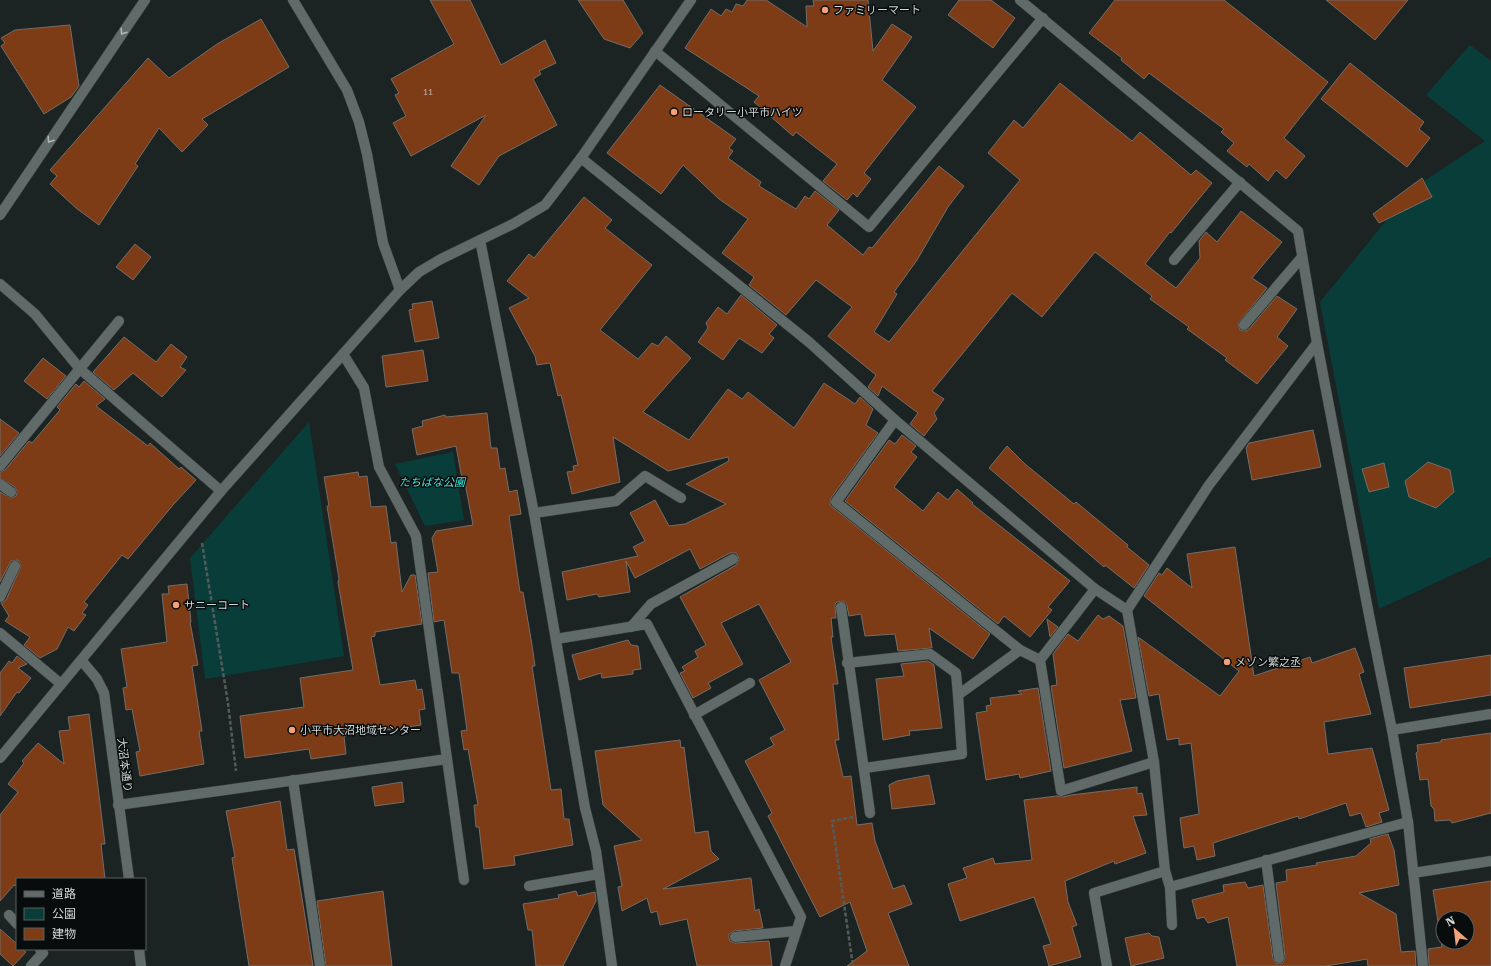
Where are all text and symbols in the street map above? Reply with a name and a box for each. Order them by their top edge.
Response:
place label: ファミリーマート [833,4,921,17]
marker: ファミリーマート [820,5,830,15]
one-way arrow [121,28,128,35]
house number: 11 [423,87,433,97]
place label: ロータリー小平市ハイツ [682,106,803,119]
marker: ロータリー小平市ハイツ [669,107,679,117]
one-way arrow [47,136,55,143]
park label: たちばな公園 [399,476,467,489]
place label: サニーコート [184,599,250,612]
marker: サニーコート [171,600,181,610]
place label: メゾン繁之丞 [1235,656,1301,669]
marker: メゾン繁之丞 [1222,657,1232,667]
place label: 小平市大沼地域センター [300,724,421,737]
marker: 小平市大沼地域センター [287,725,297,735]
street label: 大沼本通り [115,737,134,793]
legend [16,878,146,950]
text: 道路 [52,887,76,901]
text: 公園 [52,907,76,921]
north arrow [1435,910,1475,950]
text: N [1444,914,1458,929]
text: 建物 [52,927,76,941]

